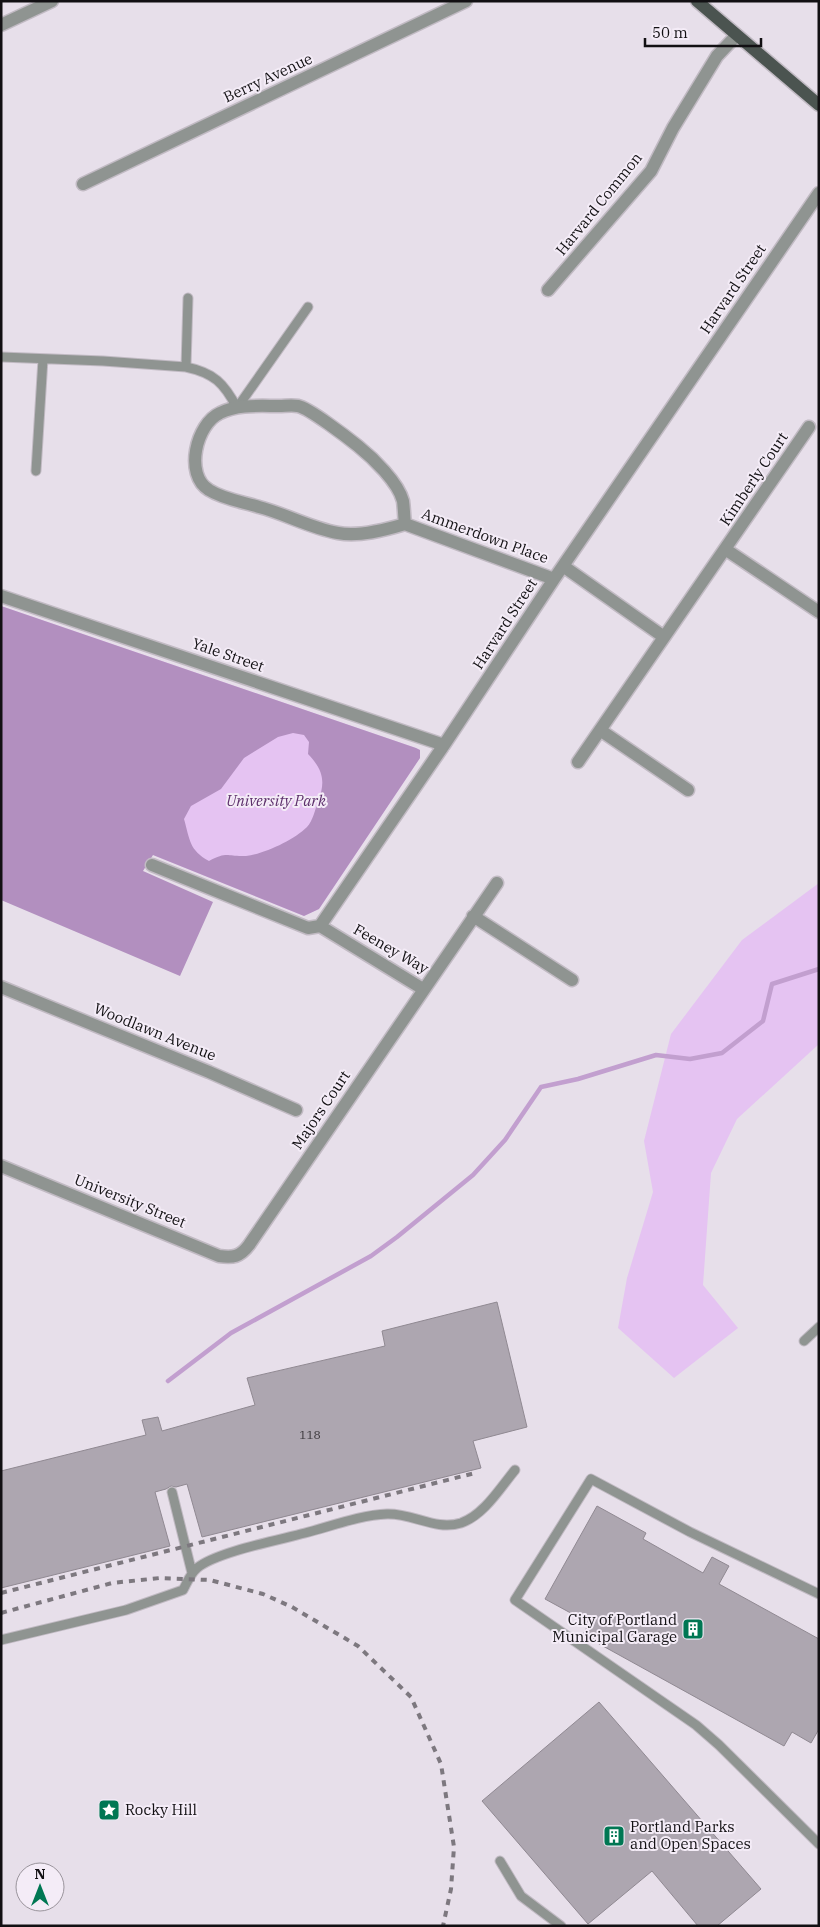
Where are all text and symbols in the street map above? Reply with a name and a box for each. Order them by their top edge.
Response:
scale bar [645,15,761,47]
text: 50 m [652,23,688,42]
street label: Berry Avenue [220,49,315,106]
street label: Harvard Common [551,148,646,259]
street label: Harvard Street [695,240,770,337]
street label: Kimberly Court [715,428,792,529]
street label: Ammerdown Place [419,504,551,567]
street label: Harvard Street [468,575,541,673]
street label: Yale Street [190,633,267,676]
park label: University Park [226,791,326,810]
street label: Feeney Way [350,919,432,978]
street label: Woodlawn Avenue [91,998,219,1065]
street label: Majors Court [287,1067,354,1153]
street label: University Street [72,1169,189,1232]
house number: 118 [299,1427,321,1442]
place label: City of Portland Municipal Garage [552,1610,677,1646]
building icon: City of Portland Municipal Garage [681,1617,705,1641]
place icon: Rocky Hill [97,1798,121,1822]
place label: Rocky Hill [125,1800,197,1819]
place label: Portland Parks and Open Spaces [630,1817,751,1853]
building icon: Portland Parks and Open Spaces [602,1824,626,1848]
north arrow [15,1862,65,1912]
text: N [34,1865,46,1883]

